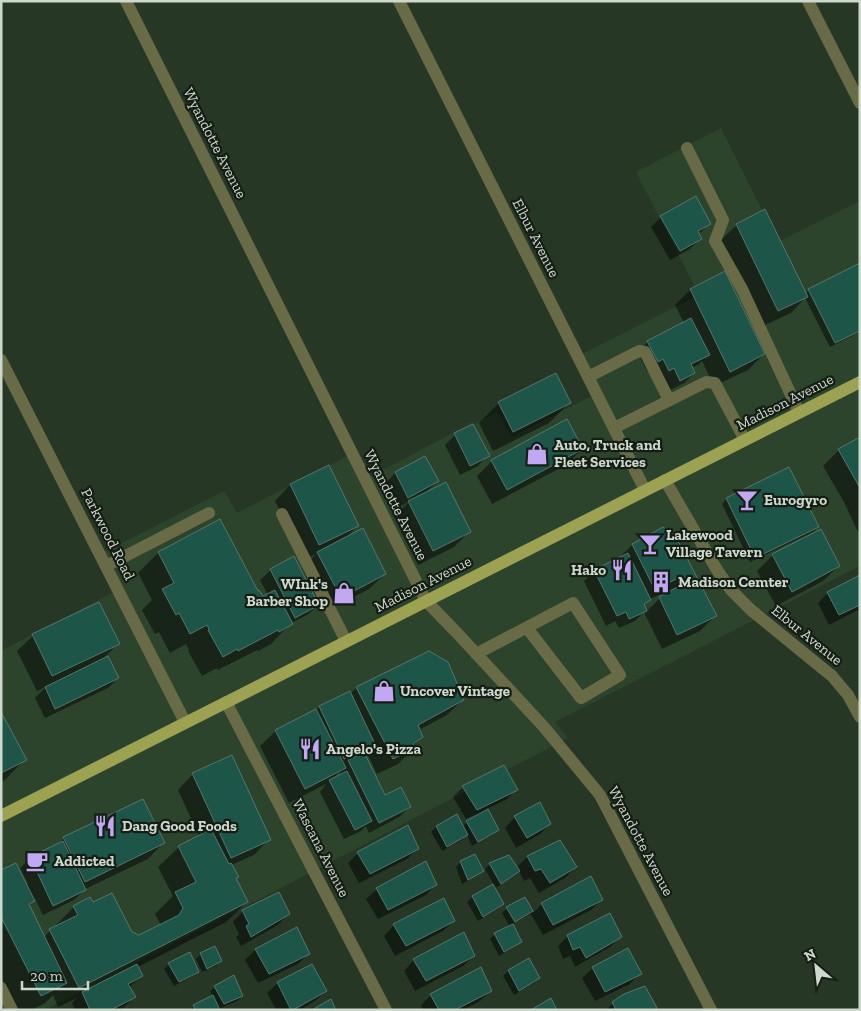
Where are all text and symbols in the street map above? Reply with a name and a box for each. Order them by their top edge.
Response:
street label: Wyandotte Avenue [179,85,251,201]
street label: Elbur Avenue [509,196,563,280]
street label: Madison Avenue [734,370,836,434]
place label: Auto, Truck and Fleet Services [554,436,662,471]
shop icon: Auto, Truck and Fleet Services [524,441,550,467]
street label: Wyandotte Avenue [360,447,432,563]
street label: Parkwood Road [77,485,139,583]
bar icon: Eurogyro [734,487,760,513]
place label: Eurogyro [764,491,827,509]
place label: Lakewood Village Tavern [666,526,762,561]
bar icon: Lakewood Village Tavern [637,531,663,557]
street label: Madison Avenue [372,552,474,616]
restaurant icon: Hako [609,557,635,583]
place label: Hako [571,561,606,579]
building icon: Madison Cemter [648,569,674,595]
place label: Madison Cemter [678,573,789,591]
place label: WInk's Barber Shop [246,575,328,610]
shop icon: WInk's Barber Shop [331,580,357,606]
street label: Elbur Avenue [768,601,846,669]
shop icon: Uncover Vintage [371,678,397,704]
place label: Uncover Vintage [400,682,510,700]
restaurant icon: Angelo's Pizza [297,736,323,762]
place label: Angelo's Pizza [326,740,422,758]
street label: Wyandotte Avenue [605,783,677,899]
street label: Wascana Avenue [289,796,353,900]
restaurant icon: Dang Good Foods [92,813,118,839]
place label: Dang Good Foods [122,817,237,835]
cafe icon: Addicted [24,848,50,874]
place label: Addicted [54,852,115,870]
north arrow [791,941,841,991]
text: N [801,945,819,965]
scale bar [22,958,89,990]
text: 20 m [30,967,63,985]

